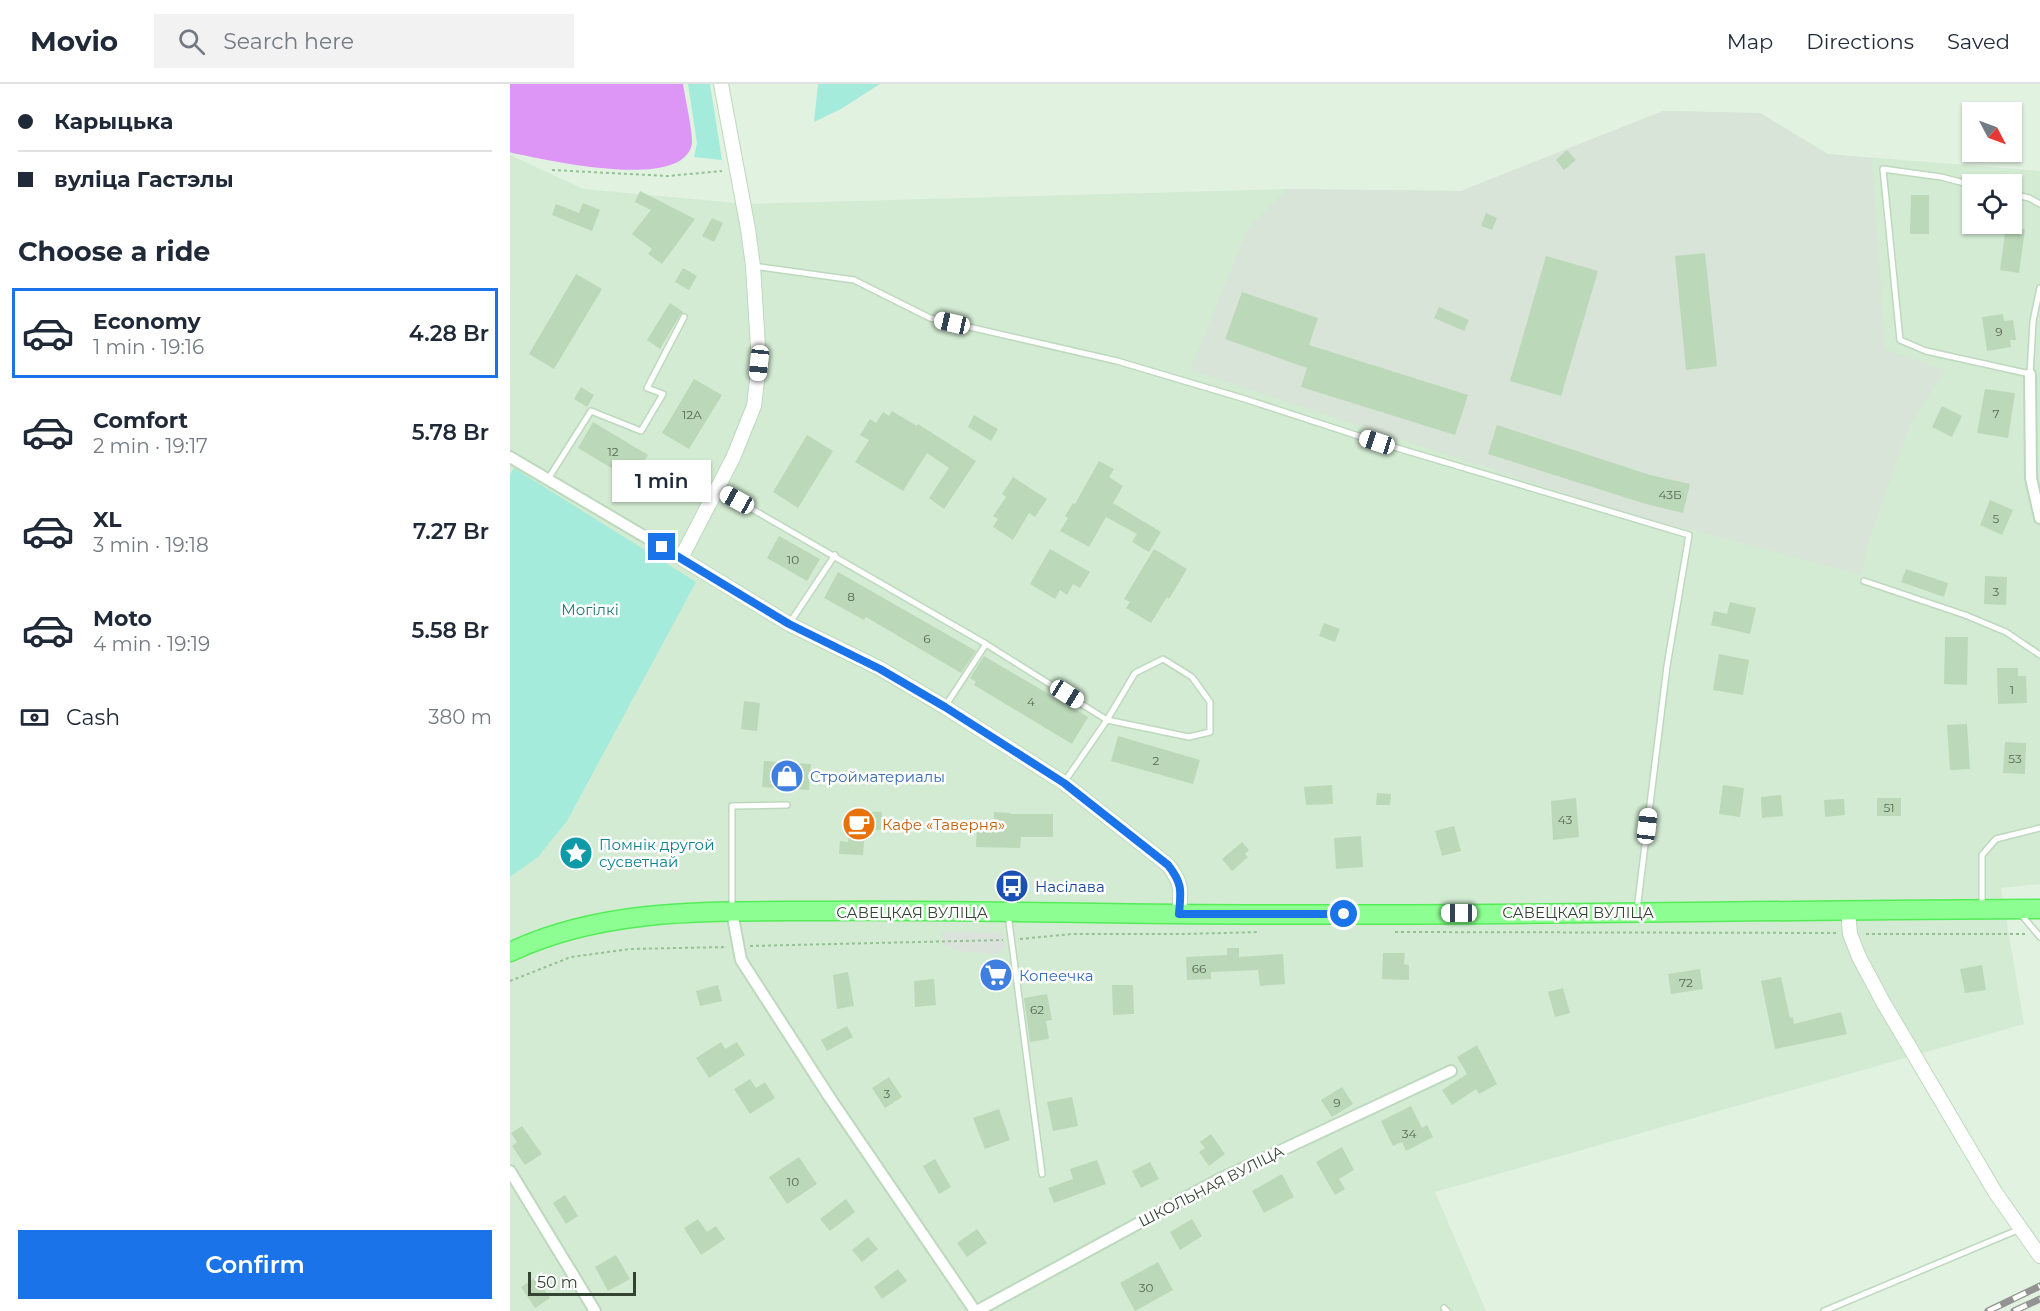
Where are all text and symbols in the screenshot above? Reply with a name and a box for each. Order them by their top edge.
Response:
search box [154,14,574,68]
text: Movio [30,24,118,58]
icon: search [175,25,208,58]
text: Search here [223,28,354,55]
text: Map [1727,29,1773,54]
text: Directions [1806,29,1914,54]
text: Saved [1947,29,2010,54]
north arrow [1962,102,2022,162]
map controls [1962,102,2022,234]
text: Карыцька [54,108,173,135]
text: вуліца Гастэлы [54,166,234,193]
button: locate [1962,174,2022,234]
text: Choose a ride [18,235,210,268]
icon: car [21,306,75,360]
text: Economy [93,308,201,335]
car [932,310,972,336]
text: 4.28 Br [409,320,489,347]
house number: 9 [1995,324,2003,339]
text: 1 min · 19:16 [93,335,204,359]
car [748,344,770,382]
icon: car [21,405,75,459]
house number: 7 [1992,406,2000,421]
text: Comfort [93,407,188,434]
house number: 12А [682,407,702,422]
text: 5.78 Br [412,419,489,446]
car [1357,428,1397,456]
text: 2 min · 19:17 [93,434,208,458]
house number: 12 [607,444,619,459]
callout: 1 min [612,460,711,502]
text: 1 min [635,469,688,493]
car [717,483,757,517]
house number: 43Б [1658,487,1682,502]
icon: car [21,504,75,558]
text: XL [93,506,122,533]
house number: 5 [1993,511,2000,526]
text: 7.27 Br [413,518,489,545]
text: 3 min · 19:18 [93,533,209,557]
route end [648,533,675,560]
house number: 10 [787,552,799,567]
house number: 3 [1993,584,2000,599]
house number: 8 [847,589,855,604]
park label: Могілкі [561,600,619,619]
icon: car [21,603,75,657]
text: Moto [93,605,152,632]
text: 5.58 Br [412,617,489,644]
house number: 6 [923,631,931,646]
text: 4 min · 19:19 [93,632,210,656]
car [1047,677,1087,711]
house number: 1 [2010,682,2014,697]
house number: 4 [1027,694,1035,709]
icon: cash [18,701,51,734]
text: Cash [66,704,120,731]
text: 380 m [428,705,492,729]
house number: 53 [2008,751,2022,766]
house number: 2 [1153,753,1160,768]
shop icon: Стройматериалы [769,758,805,794]
place label: Стройматериалы [810,767,945,786]
house number: 51 [1883,800,1895,815]
cafe icon: Кафе «Таверня» [841,806,877,842]
car [1636,807,1658,845]
house number: 43 [1558,812,1572,827]
place label: Кафе «Таверня» [882,815,1005,834]
place icon: Помнік другой сусветнай [558,835,594,871]
place label: Помнік другой сусветнай [599,835,714,871]
bus stop icon: Насілава [994,868,1030,904]
place label: Насілава [1035,877,1105,896]
route start [1330,900,1357,927]
street label: САВЕЦКАЯ ВУЛІЦА [836,903,988,922]
street label: САВЕЦКАЯ ВУЛІЦА [1502,903,1654,922]
car [1441,904,1477,922]
supermarket icon: Копеечка [978,957,1014,993]
house number: 66 [1192,961,1206,976]
place label: Копеечка [1019,966,1094,985]
house number: 72 [1679,975,1693,990]
house number: 62 [1030,1002,1044,1017]
house number: 3 [884,1086,891,1101]
house number: 9 [1333,1095,1341,1110]
house number: 34 [1402,1126,1416,1141]
street label: ШКОЛЬНАЯ ВУЛІЦА [1135,1141,1287,1231]
house number: 10 [787,1174,799,1189]
button: Confirm [18,1230,492,1299]
scale bar [528,1269,636,1296]
text: 50 m [537,1273,578,1292]
house number: 30 [1139,1280,1153,1295]

